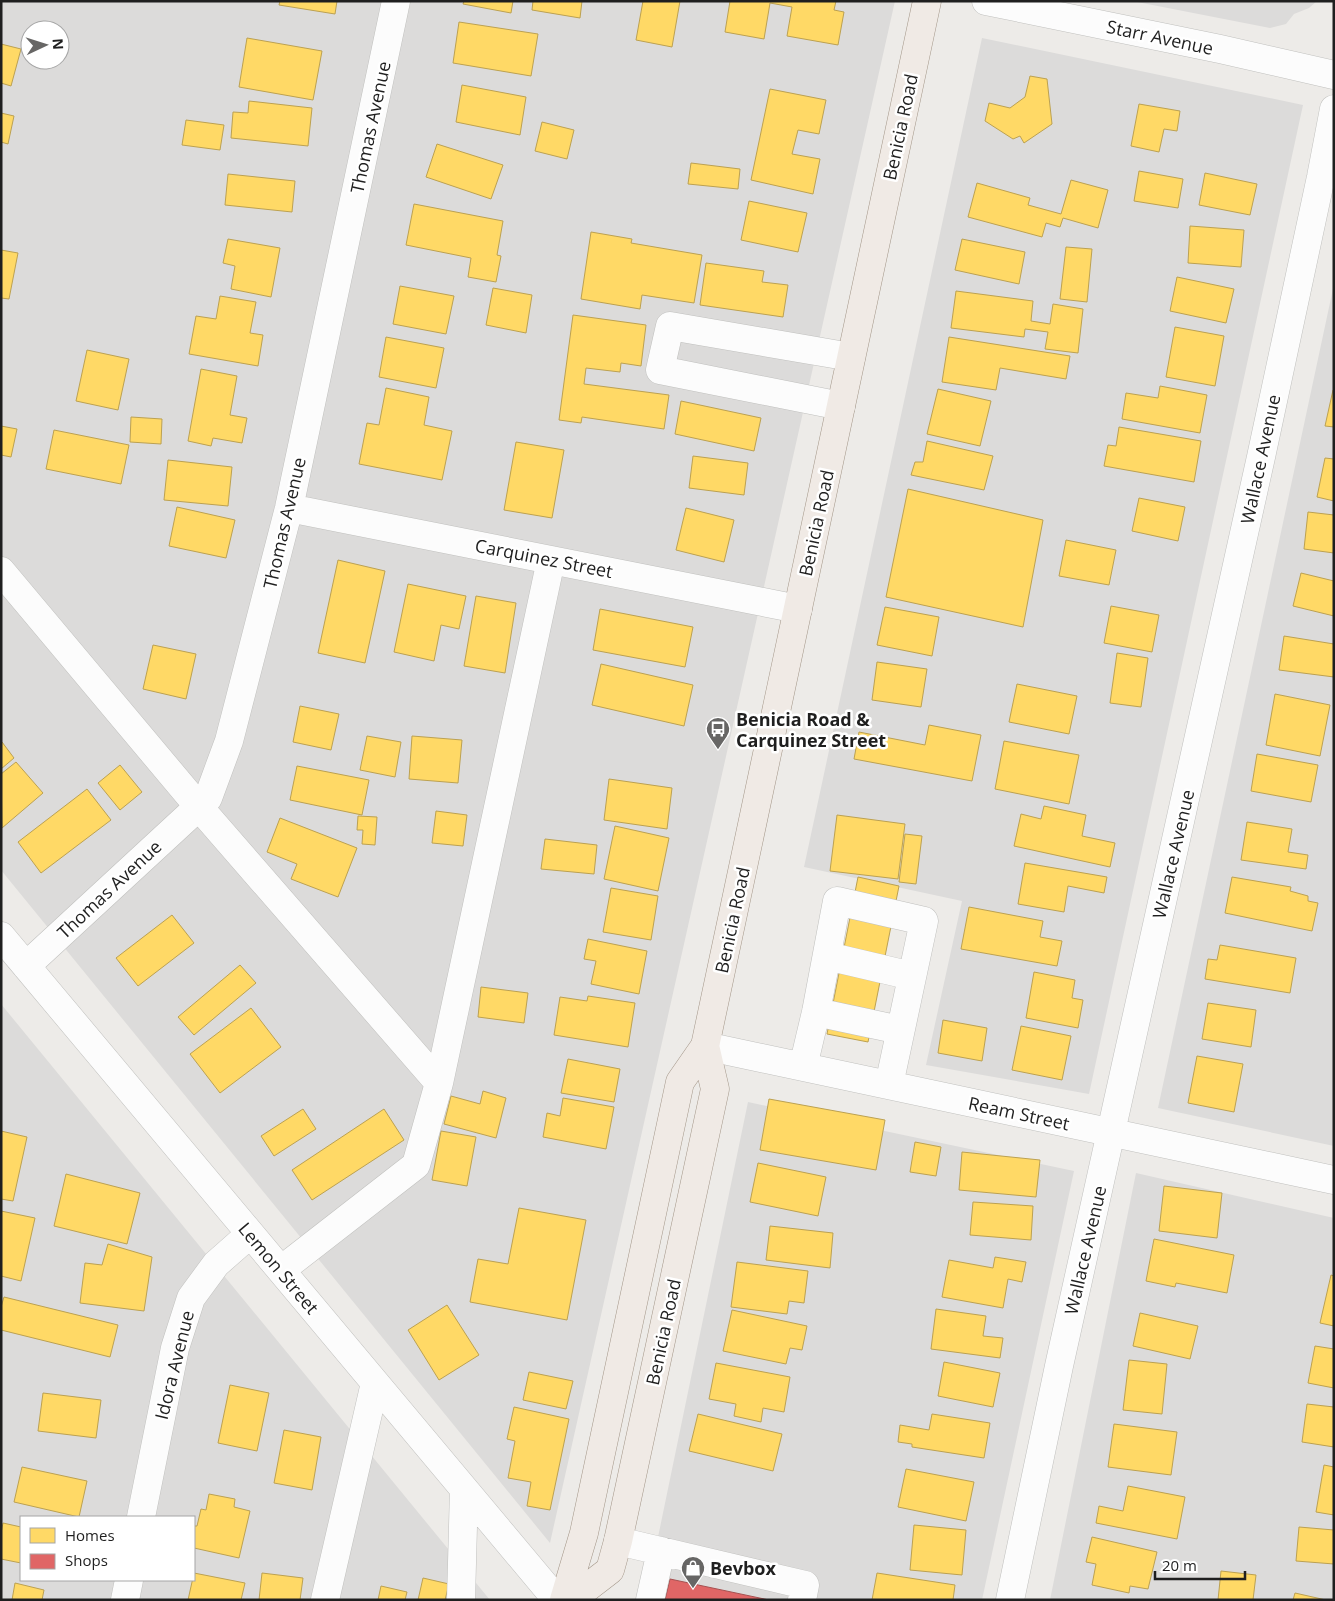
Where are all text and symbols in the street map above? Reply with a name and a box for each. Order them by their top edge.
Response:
street label: Starr Avenue [1105,14,1215,60]
north arrow [20,20,70,70]
text: N [49,38,68,50]
street label: Thomas Avenue [344,59,396,195]
street label: Benicia Road [877,72,923,182]
street label: Wallace Avenue [1235,392,1285,526]
street label: Thomas Avenue [257,455,311,591]
street label: Benicia Road [793,468,839,578]
street label: Carquinez Street [473,533,615,583]
place label: Benicia Road & Carquinez Street [736,707,886,752]
bus stop icon: Benicia Road & Carquinez Street [705,716,731,750]
street label: Wallace Avenue [1146,787,1200,921]
street label: Thomas Avenue [52,834,166,944]
street label: Benicia Road [709,865,755,975]
street label: Ream Street [966,1091,1072,1135]
street label: Wallace Avenue [1058,1183,1112,1317]
street label: Lemon Street [233,1217,325,1319]
street label: Benicia Road [640,1277,686,1387]
street label: Idora Avenue [149,1308,199,1422]
legend [20,1516,195,1581]
text: Homes [65,1525,115,1545]
scale bar [1155,1548,1245,1580]
text: Shops [65,1550,108,1570]
shop icon: Bevbox [680,1555,706,1589]
text: 20 m [1162,1555,1197,1575]
place label: Bevbox [710,1556,777,1580]

